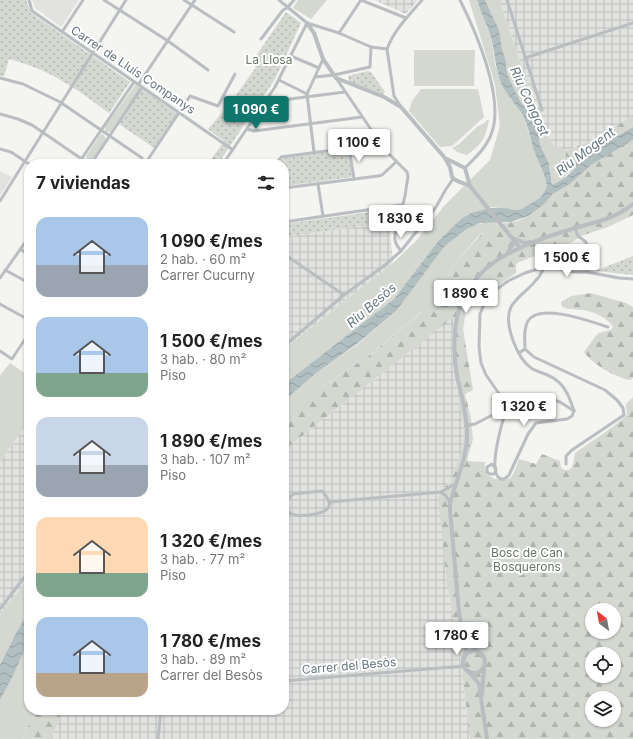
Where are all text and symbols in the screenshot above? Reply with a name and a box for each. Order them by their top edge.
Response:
street label: Carrer de Lluís Companys [68,22,198,117]
park label: La Llosa [246,52,292,67]
water label: Riu Congost [507,64,553,139]
pin: 1 090 € [219,96,293,130]
text: 1 090 € [233,101,279,117]
water label: Riu Mogent [552,123,618,178]
pin: 1 100 € [322,129,396,163]
text: 1 100 € [337,134,381,150]
icon: filters [255,172,277,194]
text: 7 viviendas [36,173,130,193]
pin: 1 830 € [364,205,438,239]
text: 1 830 € [378,210,424,226]
text: 1 090 €/mes [160,231,263,251]
icon: home [68,233,116,281]
pin: 1 500 € [530,244,604,278]
text: 1 500 € [544,249,590,265]
text: 2 hab. · 60 m² [160,251,246,267]
text: Carrer Cucurny [160,267,255,283]
water label: Riu Besòs [343,279,399,331]
pin: 1 890 € [429,280,503,314]
text: 1 890 € [443,285,489,301]
text: 1 500 €/mes [160,331,263,351]
icon: home [68,333,116,381]
text: 3 hab. · 80 m² [160,351,246,367]
text: Piso [160,367,186,383]
pin: 1 320 € [487,393,561,427]
text: 1 320 € [501,398,547,414]
text: 1 890 €/mes [160,431,262,451]
icon: home [68,433,116,481]
text: 3 hab. · 107 m² [160,451,251,467]
text: Piso [160,467,186,483]
text: 1 320 €/mes [160,531,262,551]
icon: home [68,533,116,581]
park label: Bosc de Can Bosquerons [491,545,563,574]
text: 3 hab. · 77 m² [160,551,245,567]
text: Piso [160,567,186,583]
north arrow [585,603,621,639]
map controls [585,603,621,727]
pin: 1 780 € [420,622,494,656]
text: 1 780 € [434,627,480,643]
text: 1 780 €/mes [160,631,261,651]
icon: home [68,633,116,681]
button: locate [585,647,621,683]
text: 3 hab. · 89 m² [160,651,246,667]
street label: Carrer del Besòs [301,654,397,677]
text: Carrer del Besòs [160,667,263,683]
button: layers [585,691,621,727]

